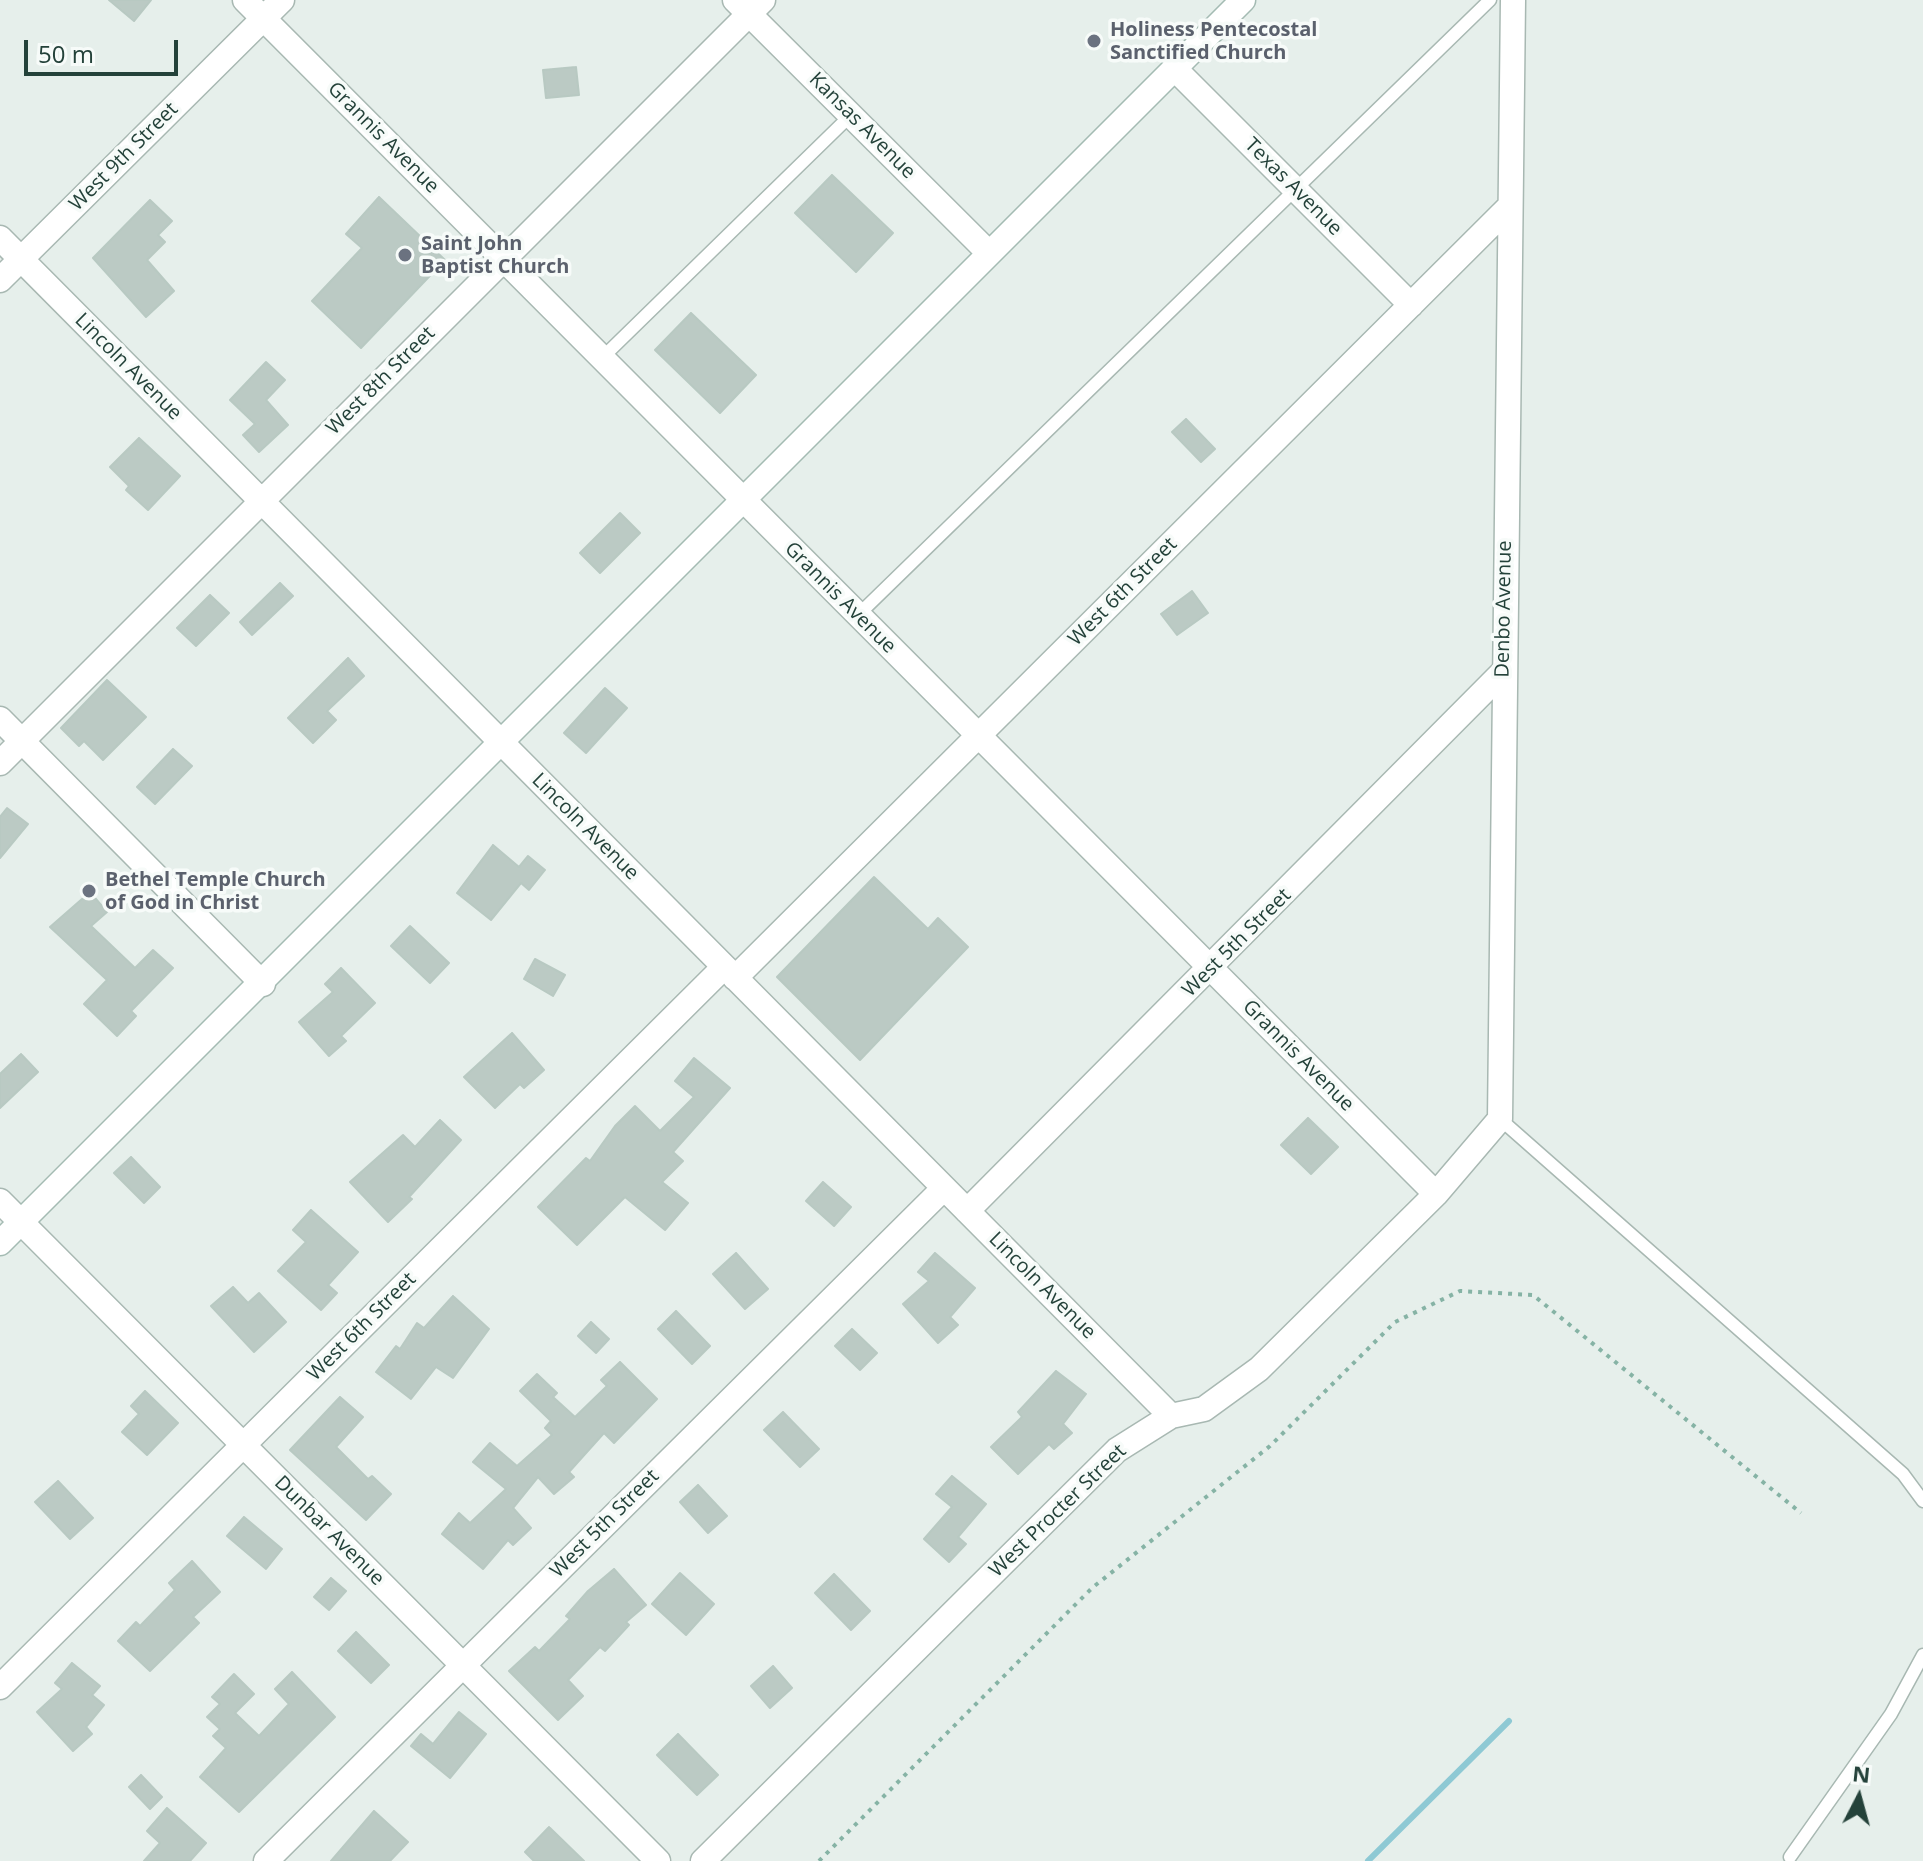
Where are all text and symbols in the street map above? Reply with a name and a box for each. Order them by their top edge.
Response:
place label: Holiness Pentecostal Sanctified Church [1110,18,1317,65]
scale bar [28,24,182,74]
marker: Holiness Pentecostal Sanctified Church [1085,32,1103,50]
text: 50 m [38,37,94,70]
street label: Kansas Avenue [804,68,920,184]
street label: Grannis Avenue [322,77,444,199]
street label: West 9th Street [65,98,183,216]
street label: Texas Avenue [1239,133,1347,241]
place label: Saint John Baptist Church [421,232,569,279]
marker: Saint John Baptist Church [396,246,414,264]
street label: Lincoln Avenue [69,308,187,426]
street label: West 8th Street [322,322,440,440]
street label: West 6th Street [1064,533,1182,651]
street label: Grannis Avenue [779,537,901,659]
street label: Denbo Avenue [1491,540,1517,678]
street label: Lincoln Avenue [526,768,644,886]
place label: Bethel Temple Church of God in Christ [105,868,326,915]
marker: Bethel Temple Church of God in Christ [80,882,98,900]
street label: West 5th Street [1178,884,1296,1002]
street label: Grannis Avenue [1237,995,1359,1117]
street label: Lincoln Avenue [983,1227,1101,1345]
street label: West 6th Street [303,1268,421,1386]
street label: West Procter Street [985,1440,1131,1582]
street label: West 5th Street [546,1465,664,1583]
street label: Dunbar Avenue [269,1471,389,1591]
north arrow [1819,1757,1899,1837]
text: N [1851,1757,1872,1789]

